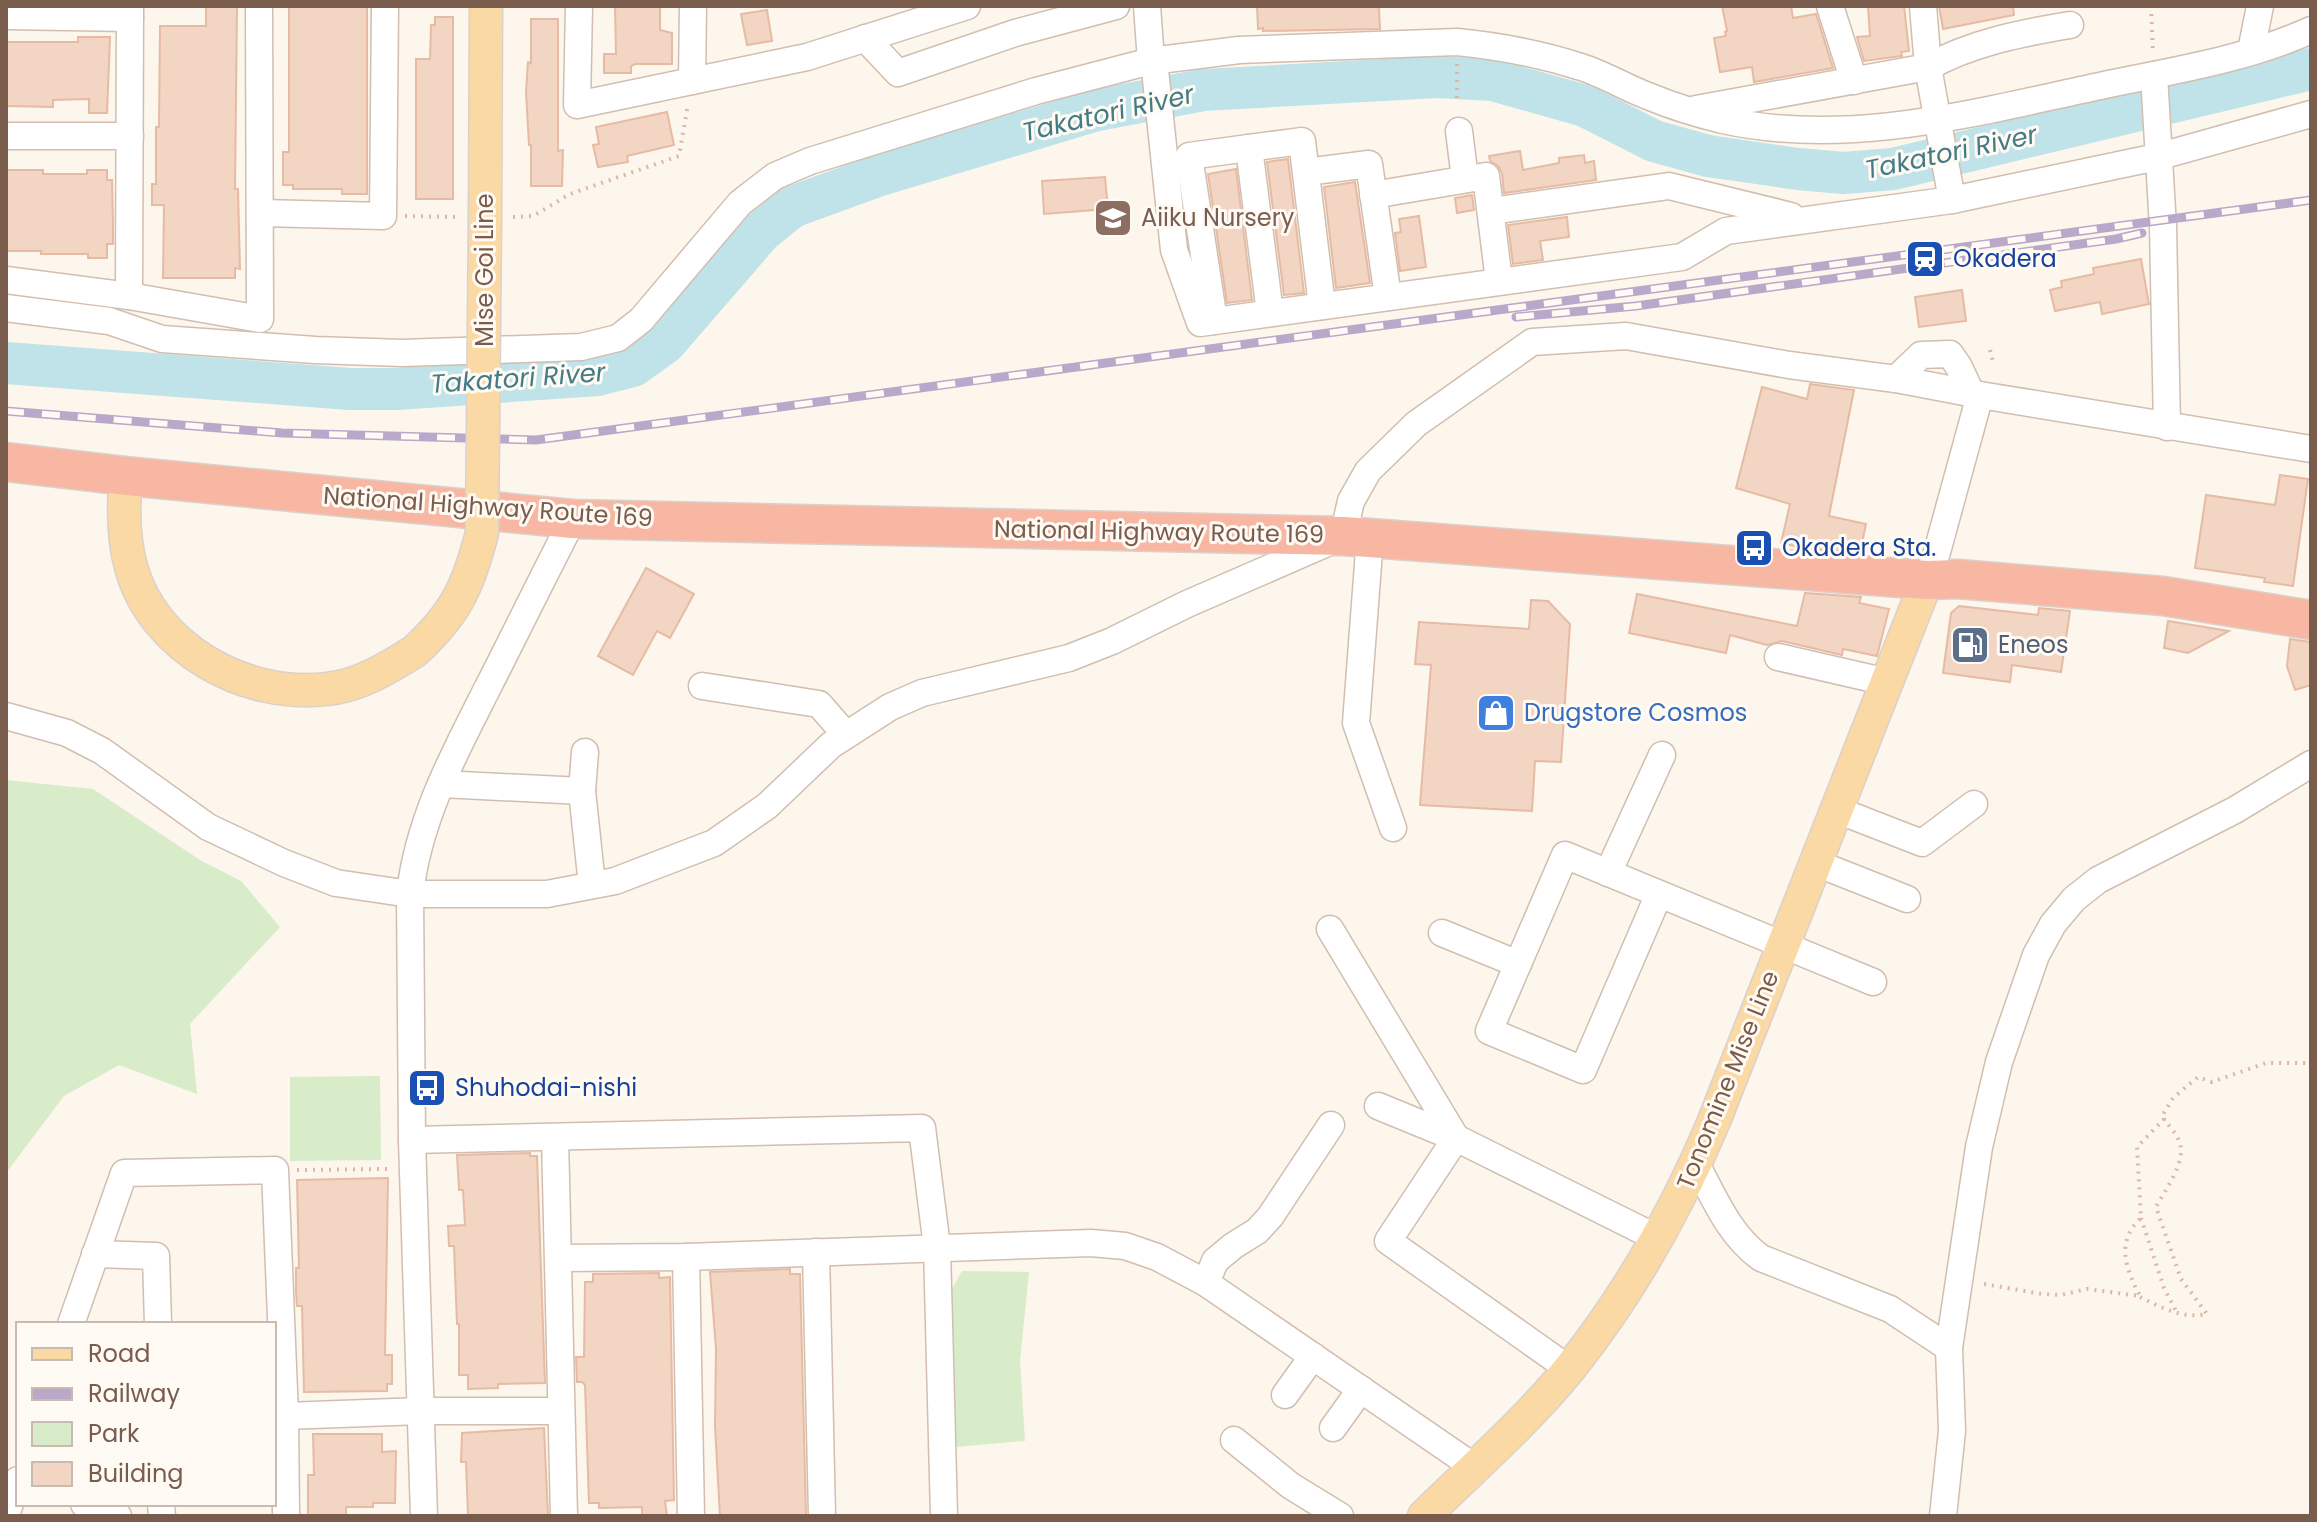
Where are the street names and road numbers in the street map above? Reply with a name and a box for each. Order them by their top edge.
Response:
street label: Mise Goi Line [468,193,501,347]
street label: National Highway Route 169 [322,479,654,534]
street label: National Highway Route 169 [994,512,1324,551]
street label: Tonomine Mise Line [1669,966,1787,1194]

